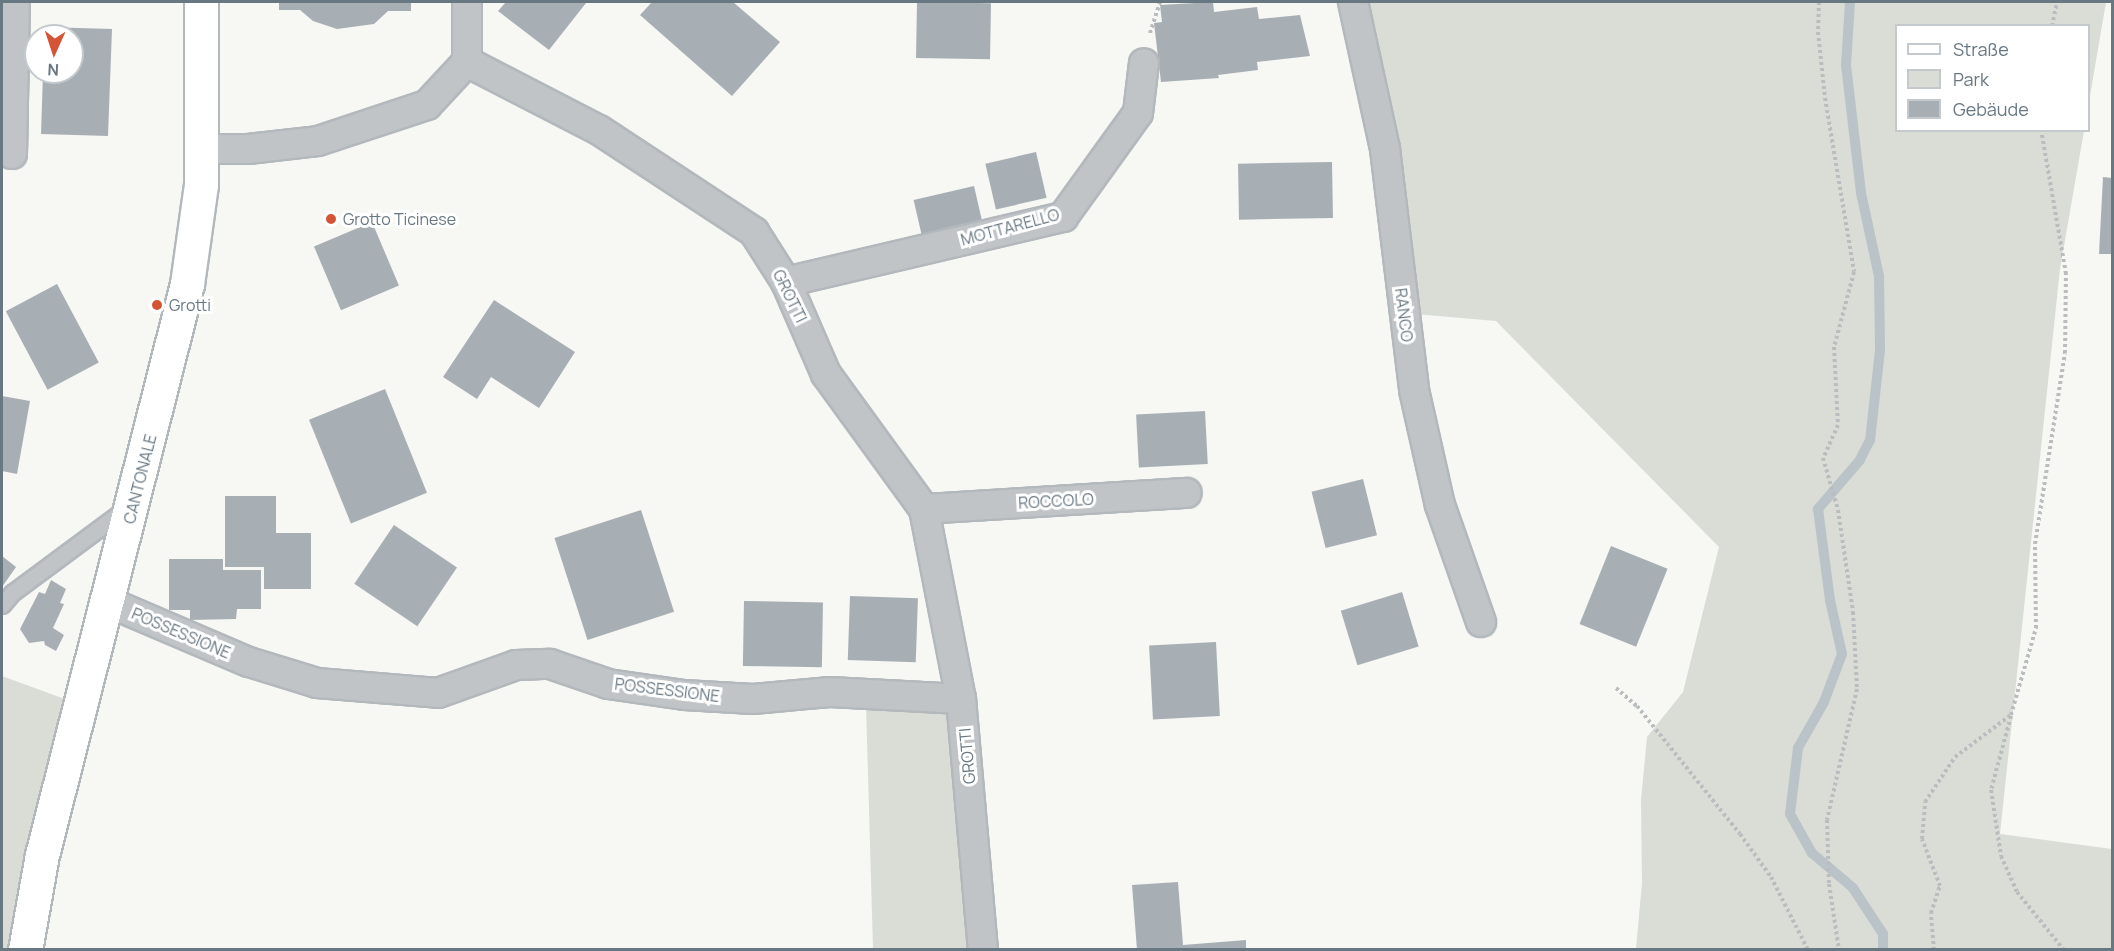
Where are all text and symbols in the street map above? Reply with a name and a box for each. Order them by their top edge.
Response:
north arrow [24,24,84,84]
legend [1895,24,2090,132]
text: Straße [1953,37,2009,61]
text: N [47,59,59,81]
text: Park [1953,67,1989,91]
text: Gebäude [1953,97,2029,121]
street label: MOTTARELLO [959,205,1061,249]
place label: Grotto Ticinese [343,209,456,229]
marker: Grotto Ticinese [324,212,338,226]
street label: GROTTI [769,266,811,326]
street label: RANCO [1391,287,1417,343]
place label: Grotti [169,295,211,315]
marker: Grotti [150,298,164,312]
street label: CANTONALE [120,432,160,526]
street label: ROCCOLO [1018,489,1094,513]
street label: POSSESSIONE [129,604,233,662]
street label: POSSESSIONE [614,674,720,706]
street label: GROTTI [955,727,979,785]

